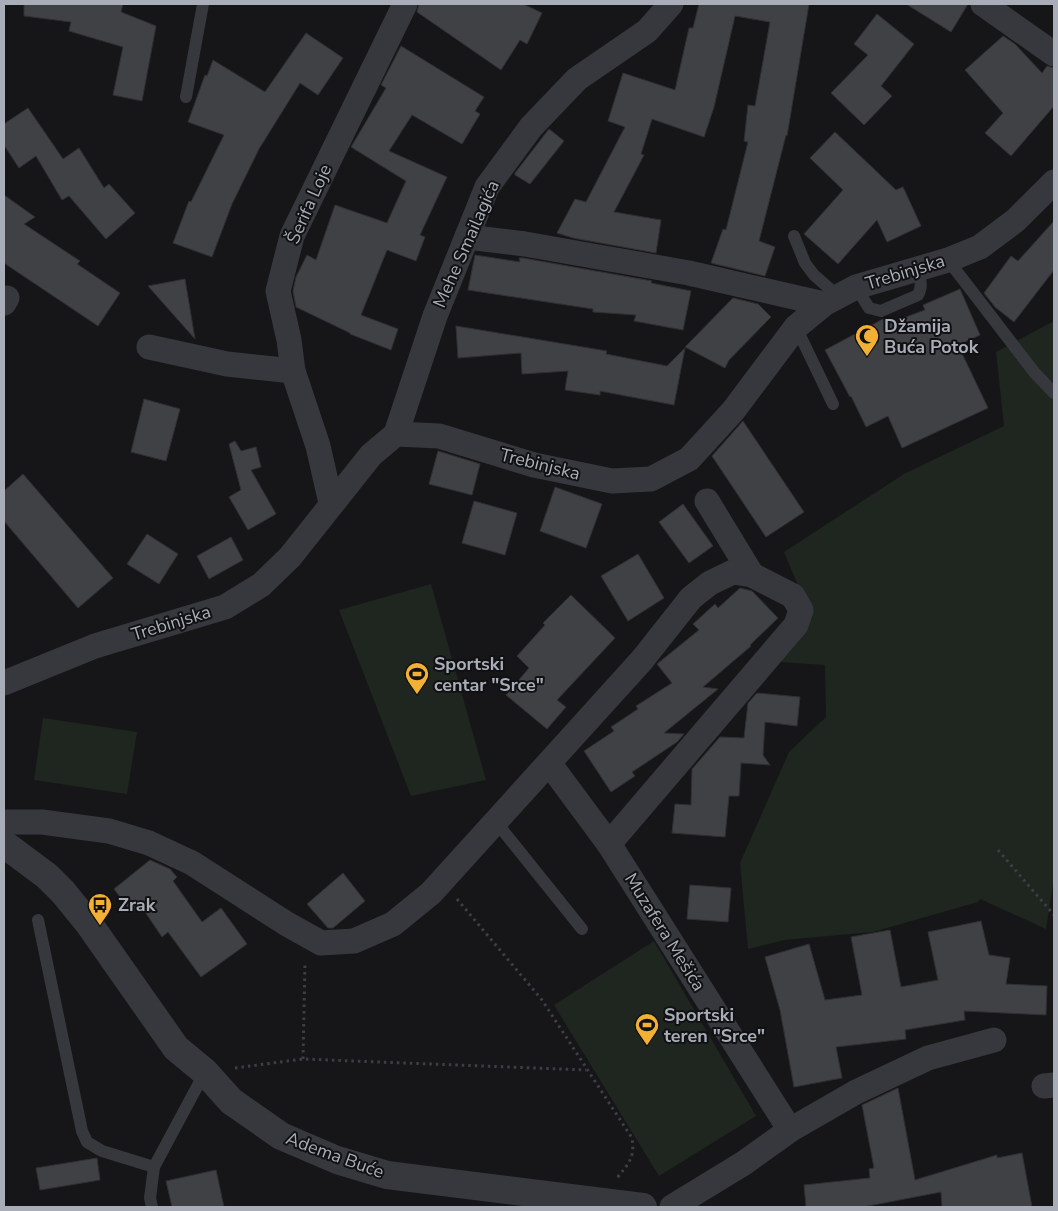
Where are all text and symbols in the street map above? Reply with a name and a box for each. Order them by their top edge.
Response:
street label: Šerifa Loje [281,160,337,248]
street label: Mehe Smailagića [427,177,505,311]
street label: Trebinjska [862,249,948,295]
place label: Džamija Buća Potok [884,314,979,359]
mosque icon: Džamija Buća Potok [854,323,880,357]
street label: Trebinjska [497,442,583,486]
street label: Trebinjska [128,600,214,646]
place label: Sportski centar "Srce" [434,652,544,697]
sports icon: Sportski centar "Srce" [404,661,430,695]
street label: Muzafera Mešića [619,869,711,995]
bus stop icon: Zrak [87,892,113,926]
place label: Zrak [118,893,156,917]
place label: Sportski teren "Srce" [664,1003,765,1048]
sports icon: Sportski teren "Srce" [634,1012,660,1046]
street label: Adema Buće [283,1126,387,1184]

